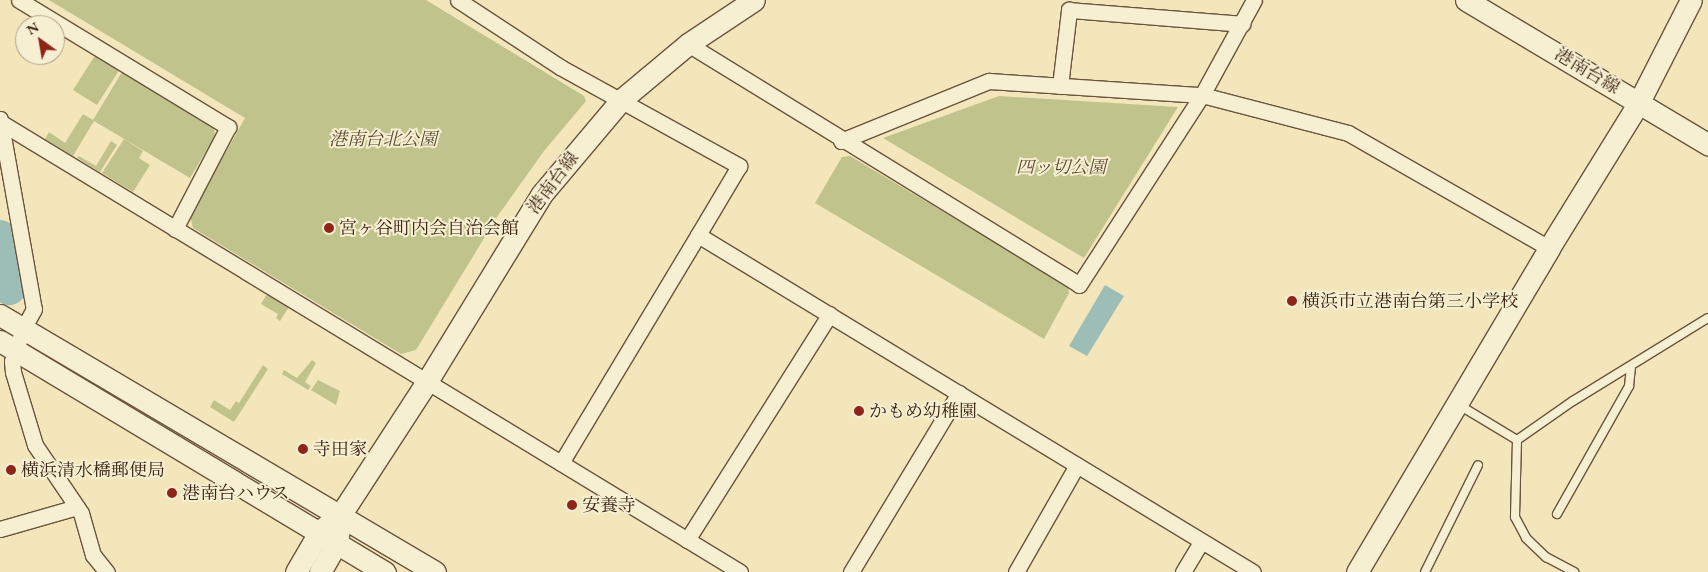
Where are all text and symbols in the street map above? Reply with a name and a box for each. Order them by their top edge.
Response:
north arrow [15,15,65,65]
text: N [23,17,42,39]
street label: 港南台線 [1551,43,1623,99]
park label: 港南台北公園 [329,128,437,150]
street label: 港南台線 [523,148,583,218]
park label: 四ッ切公園 [1016,156,1106,178]
place label: 宮ヶ谷町内会自治会館 [339,217,519,239]
marker: 宮ヶ谷町内会自治会館 [323,222,335,234]
place label: 横浜市立港南台第三小学校 [1302,290,1518,312]
marker: 横浜市立港南台第三小学校 [1286,295,1298,307]
place label: かもめ幼稚園 [869,400,977,422]
marker: かもめ幼稚園 [853,405,865,417]
place label: 寺田家 [313,438,367,460]
marker: 寺田家 [297,443,309,455]
place label: 横浜清水橋郵便局 [21,459,165,481]
marker: 横浜清水橋郵便局 [5,464,17,476]
place label: 港南台ハウス [182,482,290,504]
marker: 港南台ハウス [166,487,178,499]
place label: 安養寺 [582,494,636,516]
marker: 安養寺 [566,499,578,511]

